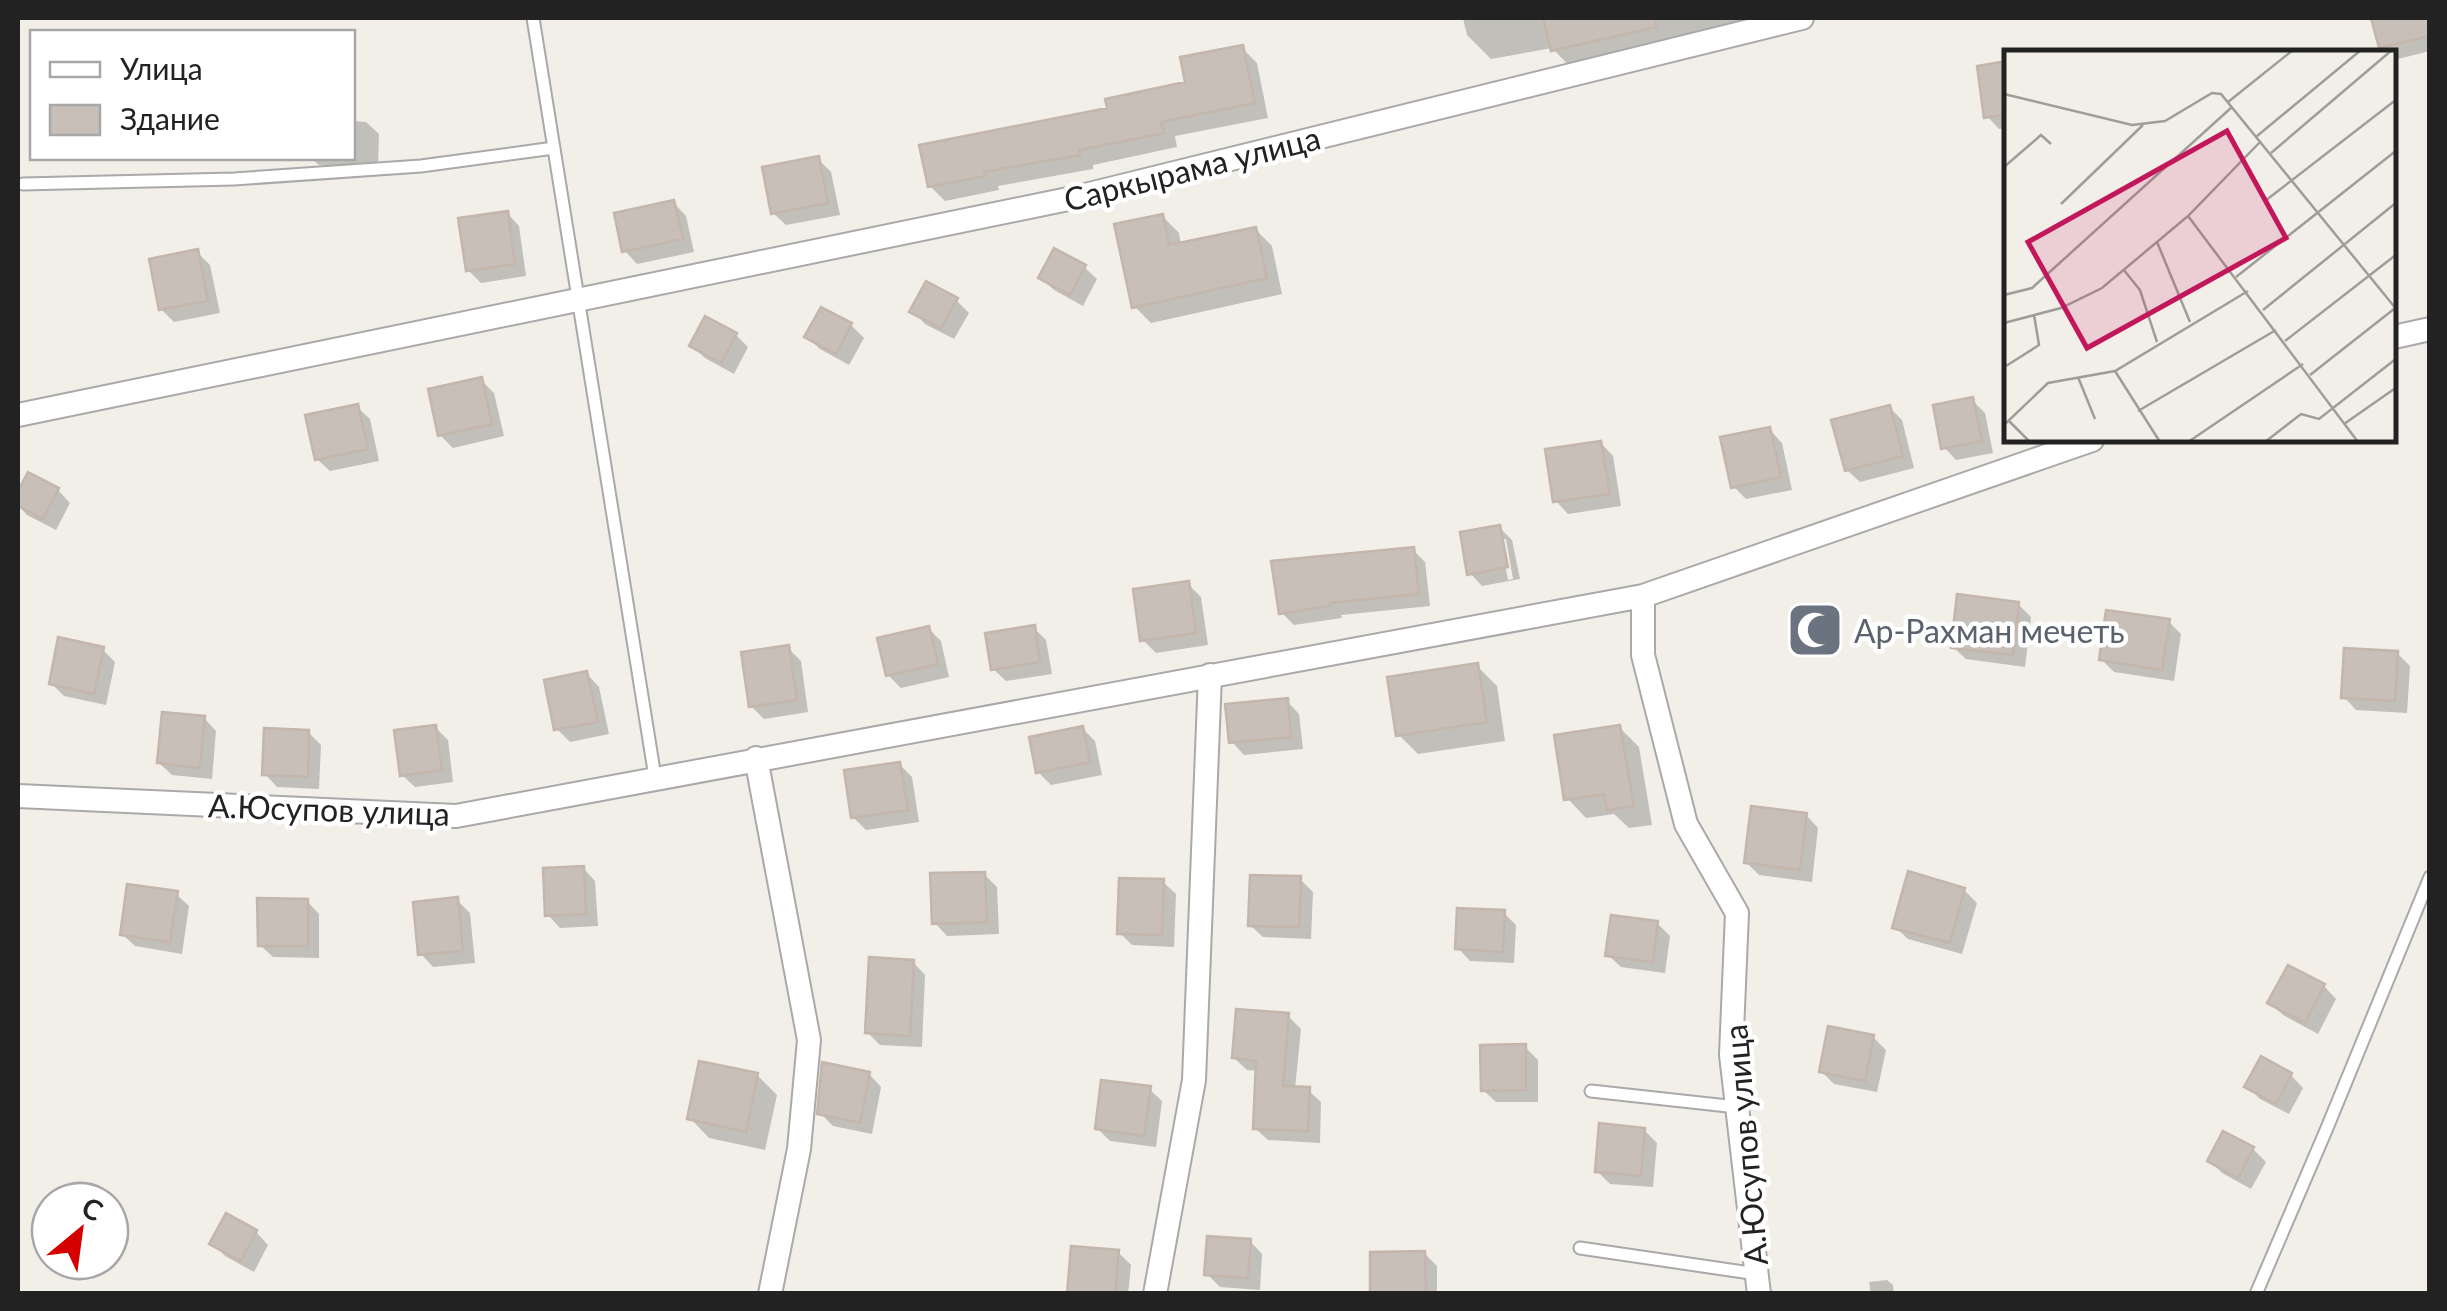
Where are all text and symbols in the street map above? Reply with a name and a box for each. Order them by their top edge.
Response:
legend [30,30,355,160]
text: Улица [120,50,203,86]
inset map [2004,50,2397,442]
text: Здание [120,100,220,136]
street label: Саркырама улица [1060,117,1324,219]
mosque icon: Ар-Рахман мечеть [1785,600,1845,660]
place label: Ар-Рахман мечеть [1854,611,2125,650]
street label: А.Юсупов улица [208,785,450,833]
street label: А.Юсупов улица [1715,1023,1775,1267]
north arrow [30,1181,130,1281]
text: С [76,1189,109,1228]

